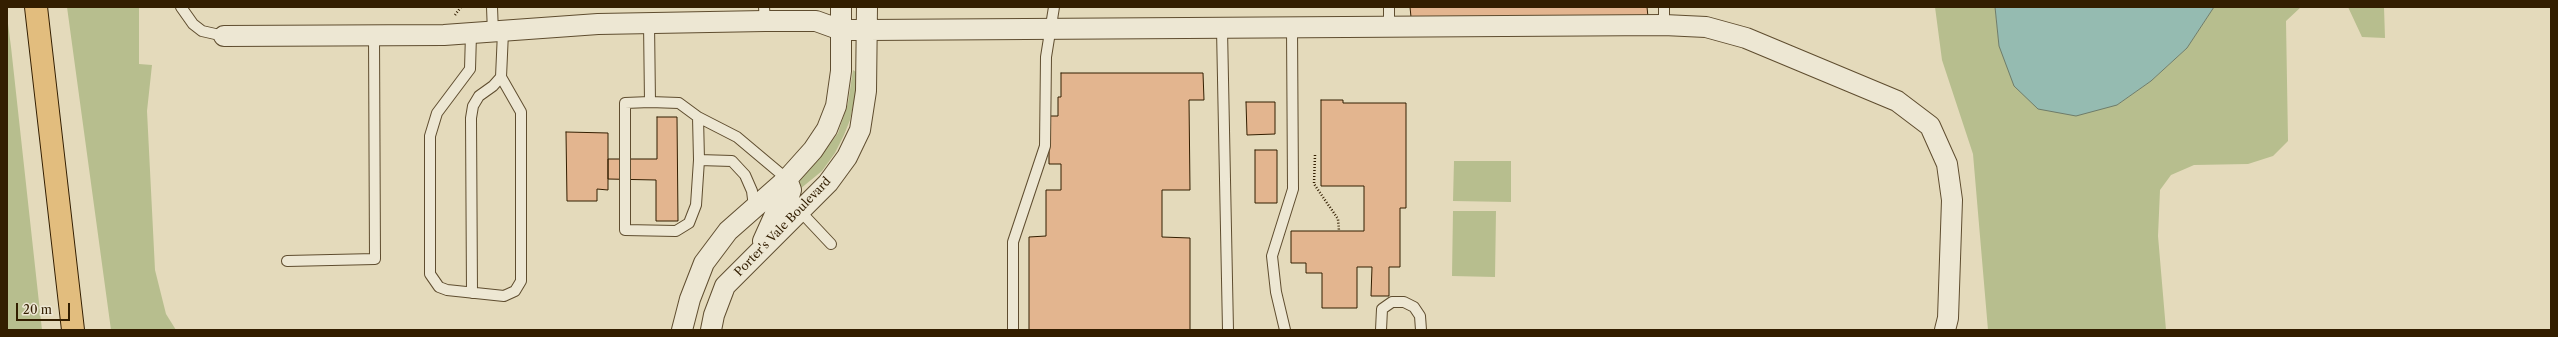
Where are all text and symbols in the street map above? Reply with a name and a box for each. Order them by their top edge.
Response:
street label: Porter's Vale Boulevard [732,174,834,280]
scale bar [18,295,72,321]
text: 20 m [23,302,52,317]

